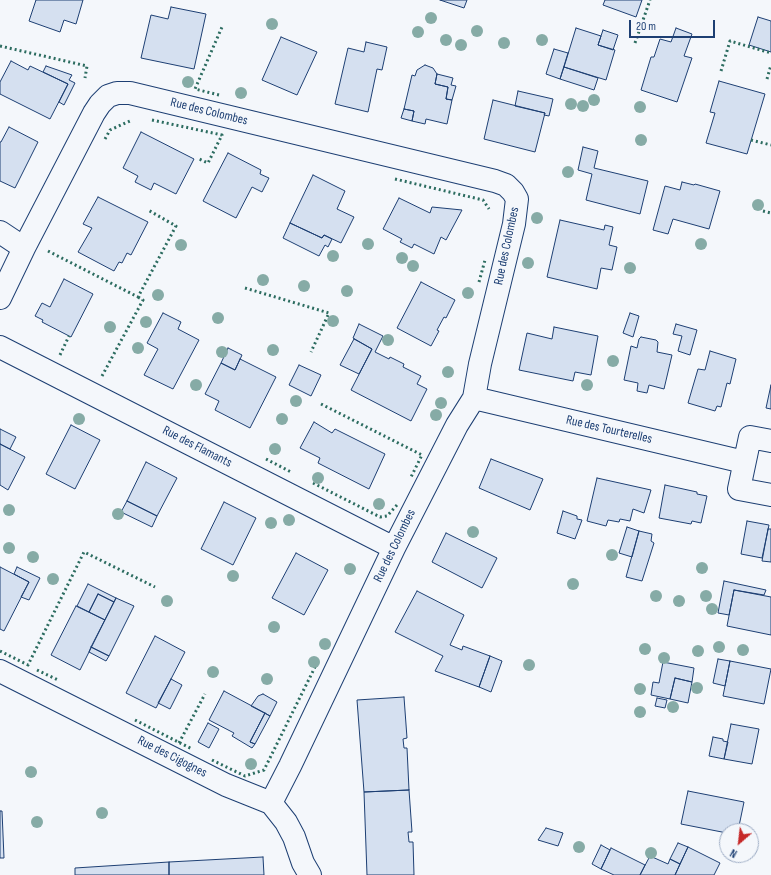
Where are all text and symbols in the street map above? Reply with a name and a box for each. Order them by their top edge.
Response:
scale bar [631,12,717,38]
text: 20 m [636,19,656,34]
street label: Rue des Colombes [169,95,249,129]
street label: Rue des Colombes [491,206,523,286]
street label: Rue des Tourterelles [564,413,654,447]
street label: Rue des Flamants [160,423,234,471]
street label: Rue des Colombes [371,507,419,585]
street label: Rue des Cigognes [135,733,209,781]
north arrow [719,823,759,863]
text: N [728,846,739,860]

